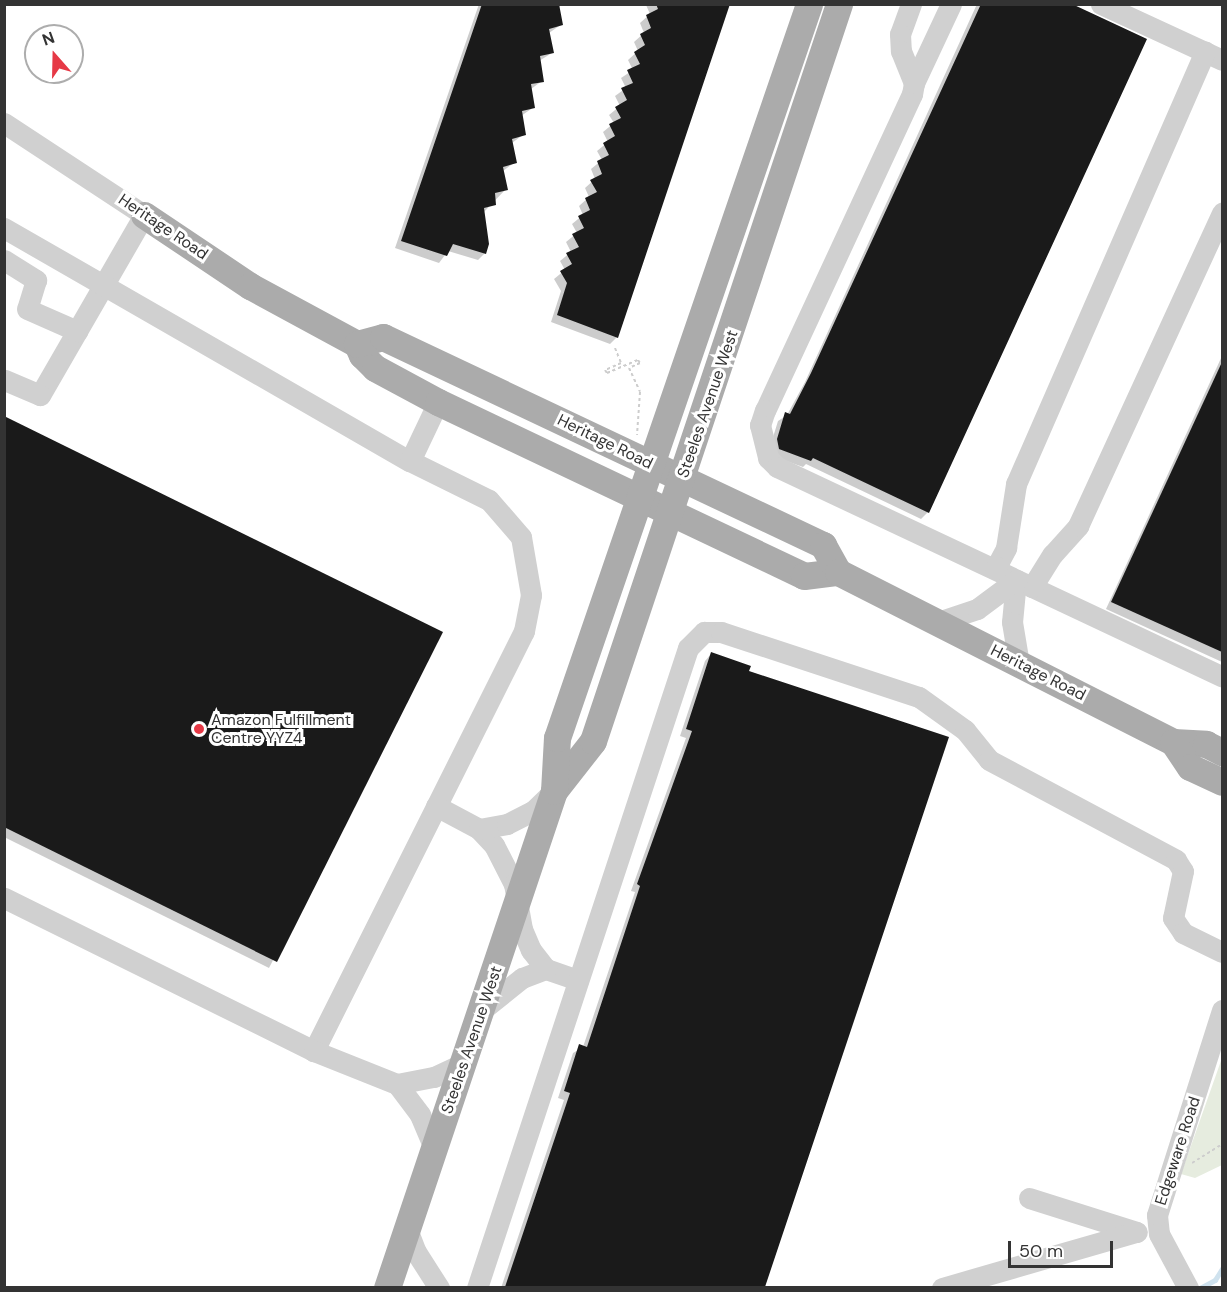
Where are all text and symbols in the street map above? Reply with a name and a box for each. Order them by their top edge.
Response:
north arrow [24,24,84,84]
text: N [39,27,57,50]
street label: Heritage Road [115,190,211,264]
street label: Steeles Avenue West [674,328,742,480]
street label: Heritage Road [554,411,656,473]
street label: Heritage Road [987,641,1089,705]
place label: Amazon Fulfillment Centre YYZ4 [211,710,351,748]
marker: Amazon Fulfillment Centre YYZ4 [192,722,206,736]
street label: Steeles Avenue West [438,964,506,1116]
street label: Edgeware Road [1151,1094,1205,1208]
scale bar [1011,1229,1116,1267]
text: 50 m [1019,1239,1063,1263]

